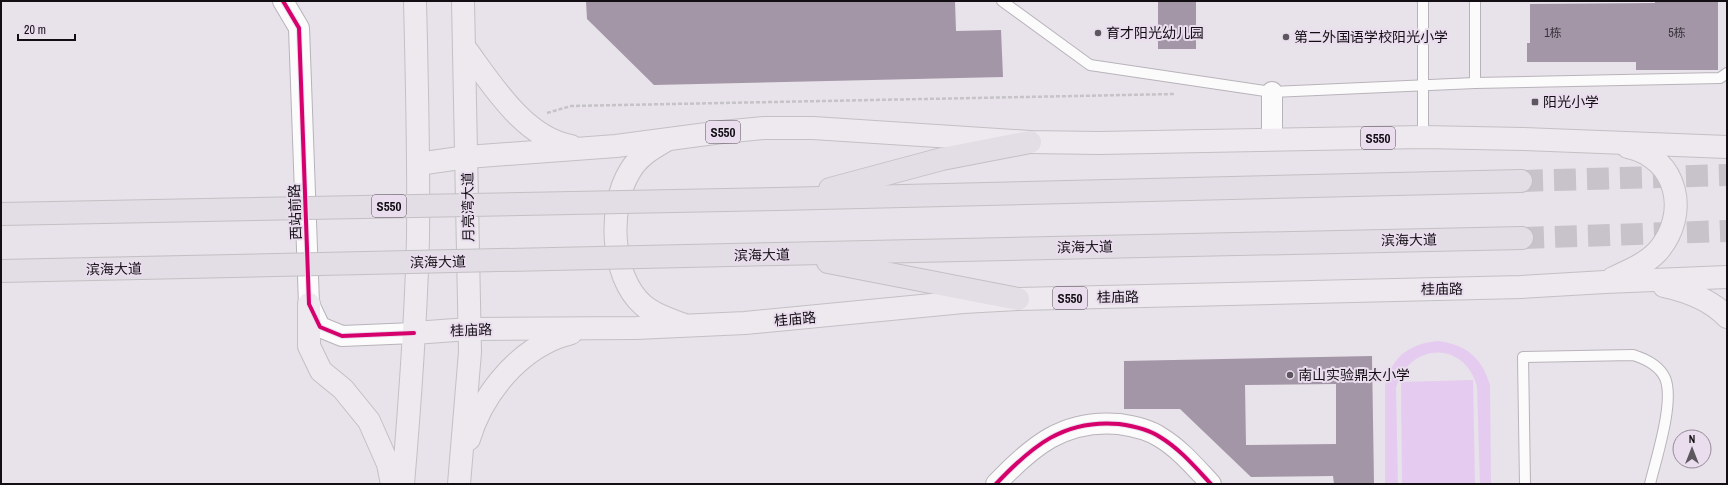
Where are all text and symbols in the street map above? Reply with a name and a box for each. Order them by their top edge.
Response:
scale bar [18,16,75,42]
text: 20 m [24,22,46,38]
place label: 育才阳光幼儿园 [1106,24,1204,42]
house number: 1栋 [1544,25,1562,41]
house number: 5栋 [1668,25,1686,41]
marker: 育才阳光幼儿园 [1093,28,1103,38]
place label: 第二外国语学校阳光小学 [1294,28,1448,46]
marker: 第二外国语学校阳光小学 [1281,32,1291,42]
place label: 阳光小学 [1543,93,1599,111]
marker: 阳光小学 [1530,97,1540,107]
road number: S550 [706,121,740,143]
road number: S550 [1361,127,1395,149]
street label: 月亮湾大道 [458,172,478,242]
street label: 西站前路 [285,184,305,240]
road number: S550 [372,195,406,217]
street label: 滨海大道 [1381,231,1437,249]
street label: 滨海大道 [1057,238,1113,256]
street label: 滨海大道 [734,246,790,264]
street label: 滨海大道 [410,253,466,271]
street label: 滨海大道 [86,260,142,278]
street label: 桂庙路 [1421,280,1463,298]
road number: S550 [1053,287,1087,309]
street label: 桂庙路 [1097,288,1139,306]
street label: 桂庙路 [773,308,817,330]
street label: 桂庙路 [450,320,492,340]
place label: 南山实验鼎太小学 [1298,366,1410,384]
marker: 南山实验鼎太小学 [1285,370,1295,380]
north arrow [1672,429,1712,469]
text: N [1689,432,1695,446]

